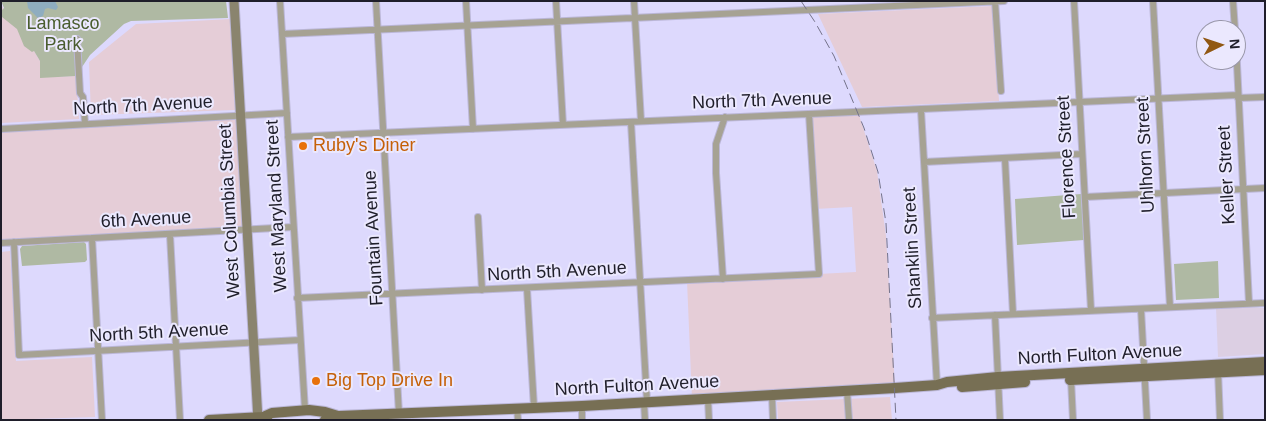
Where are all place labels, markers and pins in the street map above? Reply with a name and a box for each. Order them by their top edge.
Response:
place label: Ruby's Diner [313,135,415,157]
marker: Ruby's Diner [297,140,309,152]
place label: Big Top Drive In [326,370,453,392]
marker: Big Top Drive In [310,375,322,387]

